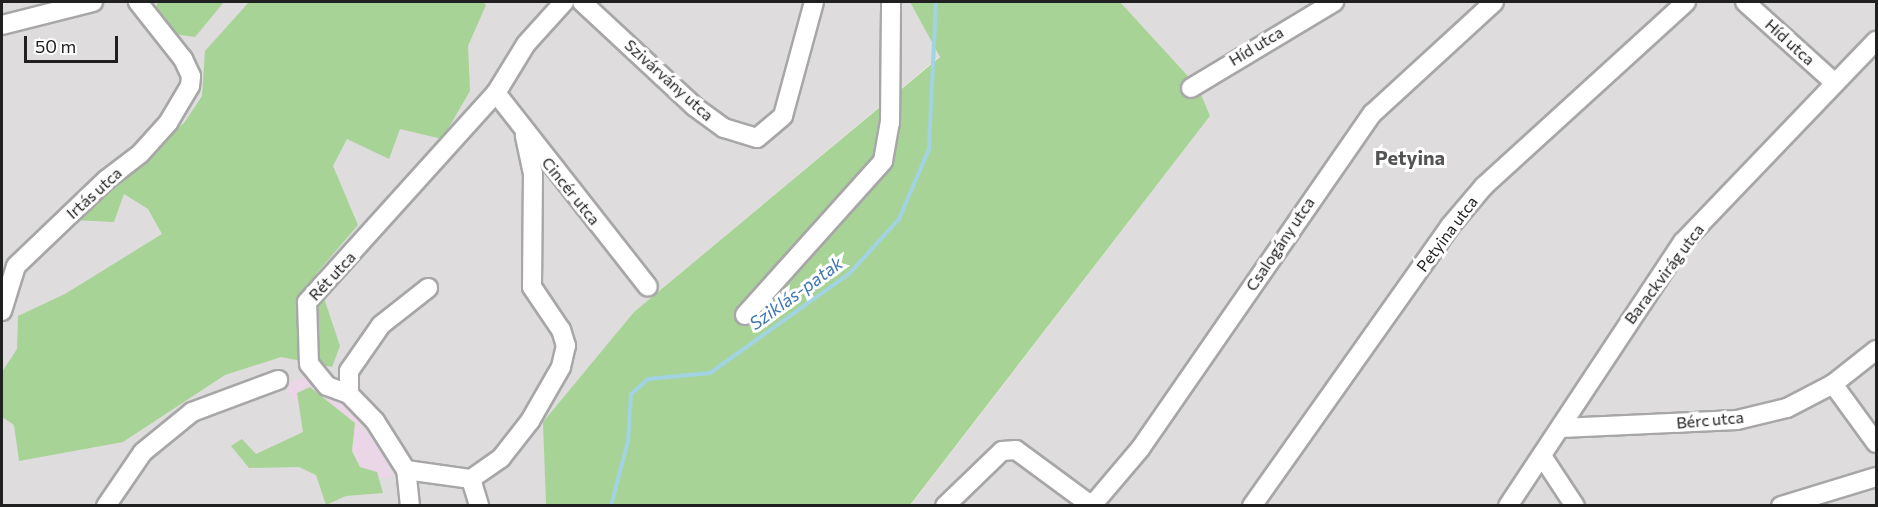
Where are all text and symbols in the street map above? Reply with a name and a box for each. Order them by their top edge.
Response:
street label: Híd utca [1761,15,1819,69]
street label: Híd utca [1225,22,1287,70]
scale bar [27,24,122,62]
text: 50 m [35,35,76,57]
street label: Szivárvány utca [621,35,717,125]
district label: Petyina [1375,145,1445,169]
street label: Cincér utca [538,153,604,229]
street label: Irtás utca [62,163,126,223]
street label: Csalogány utca [1242,193,1318,295]
street label: Petyina utca [1412,193,1482,275]
street label: Barackvirág utca [1620,220,1708,328]
street label: Rét utca [305,248,359,304]
water label: Sziklás-patak [745,252,847,334]
street label: Bérc utca [1676,407,1744,433]

